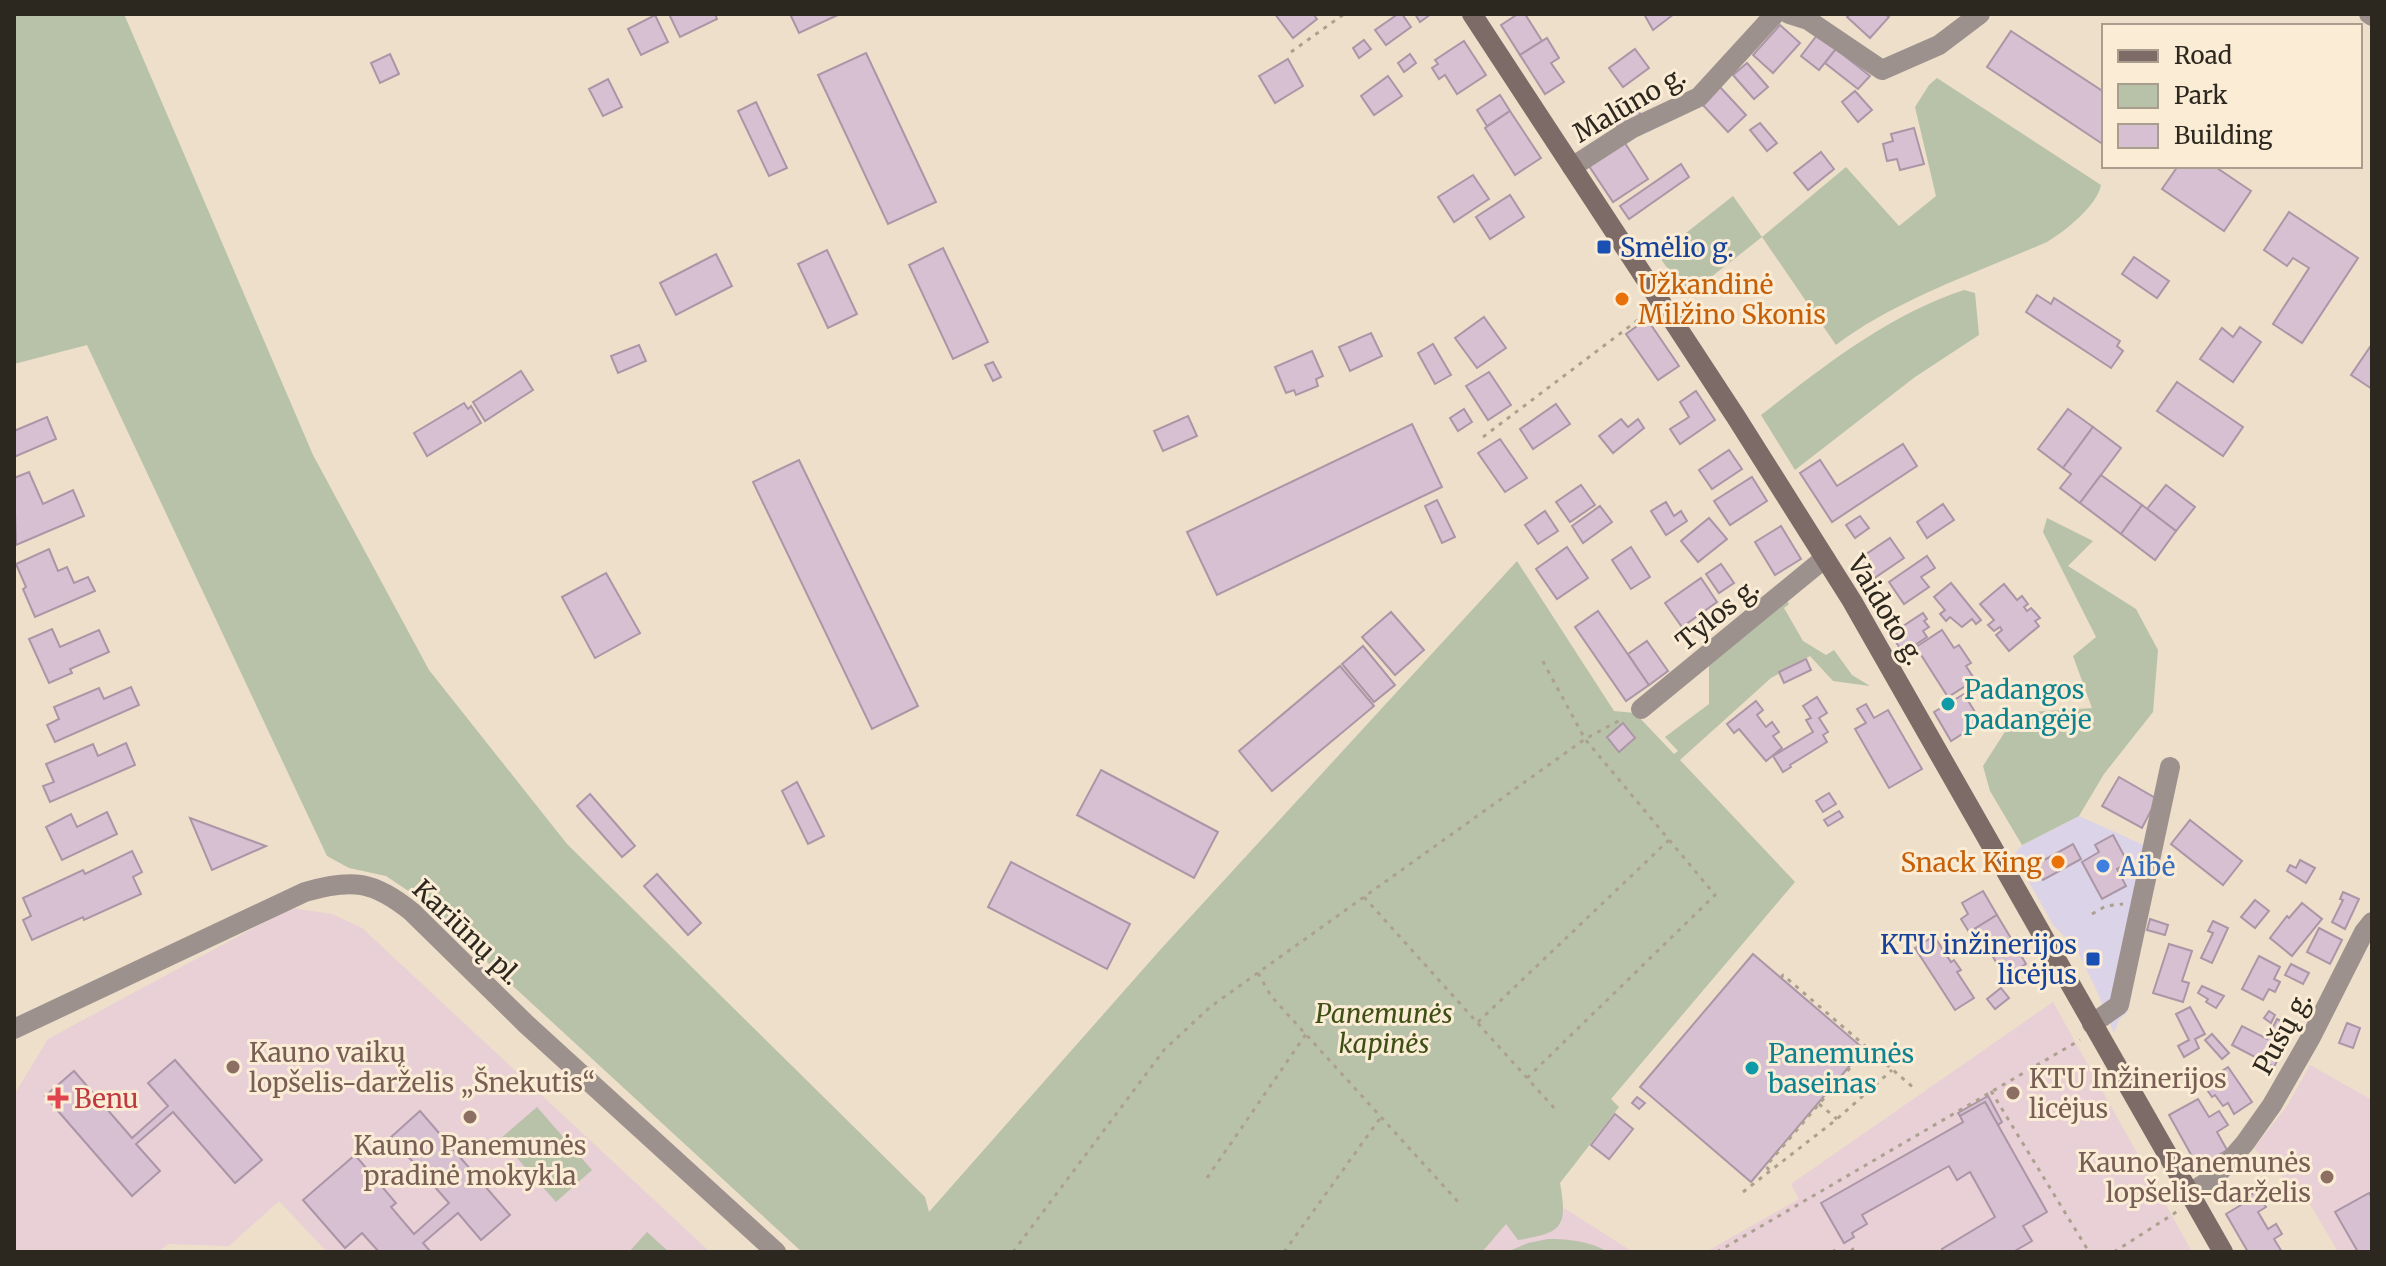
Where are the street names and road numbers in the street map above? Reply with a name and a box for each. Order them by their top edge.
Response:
street label: Malūno g. [1567,59,1691,149]
street label: Vaidoto g. [1840,548,1932,671]
street label: Tylos g. [1669,571,1765,657]
street label: Kariūnų pl. [406,872,528,992]
street label: Pušų g. [2246,986,2318,1080]

